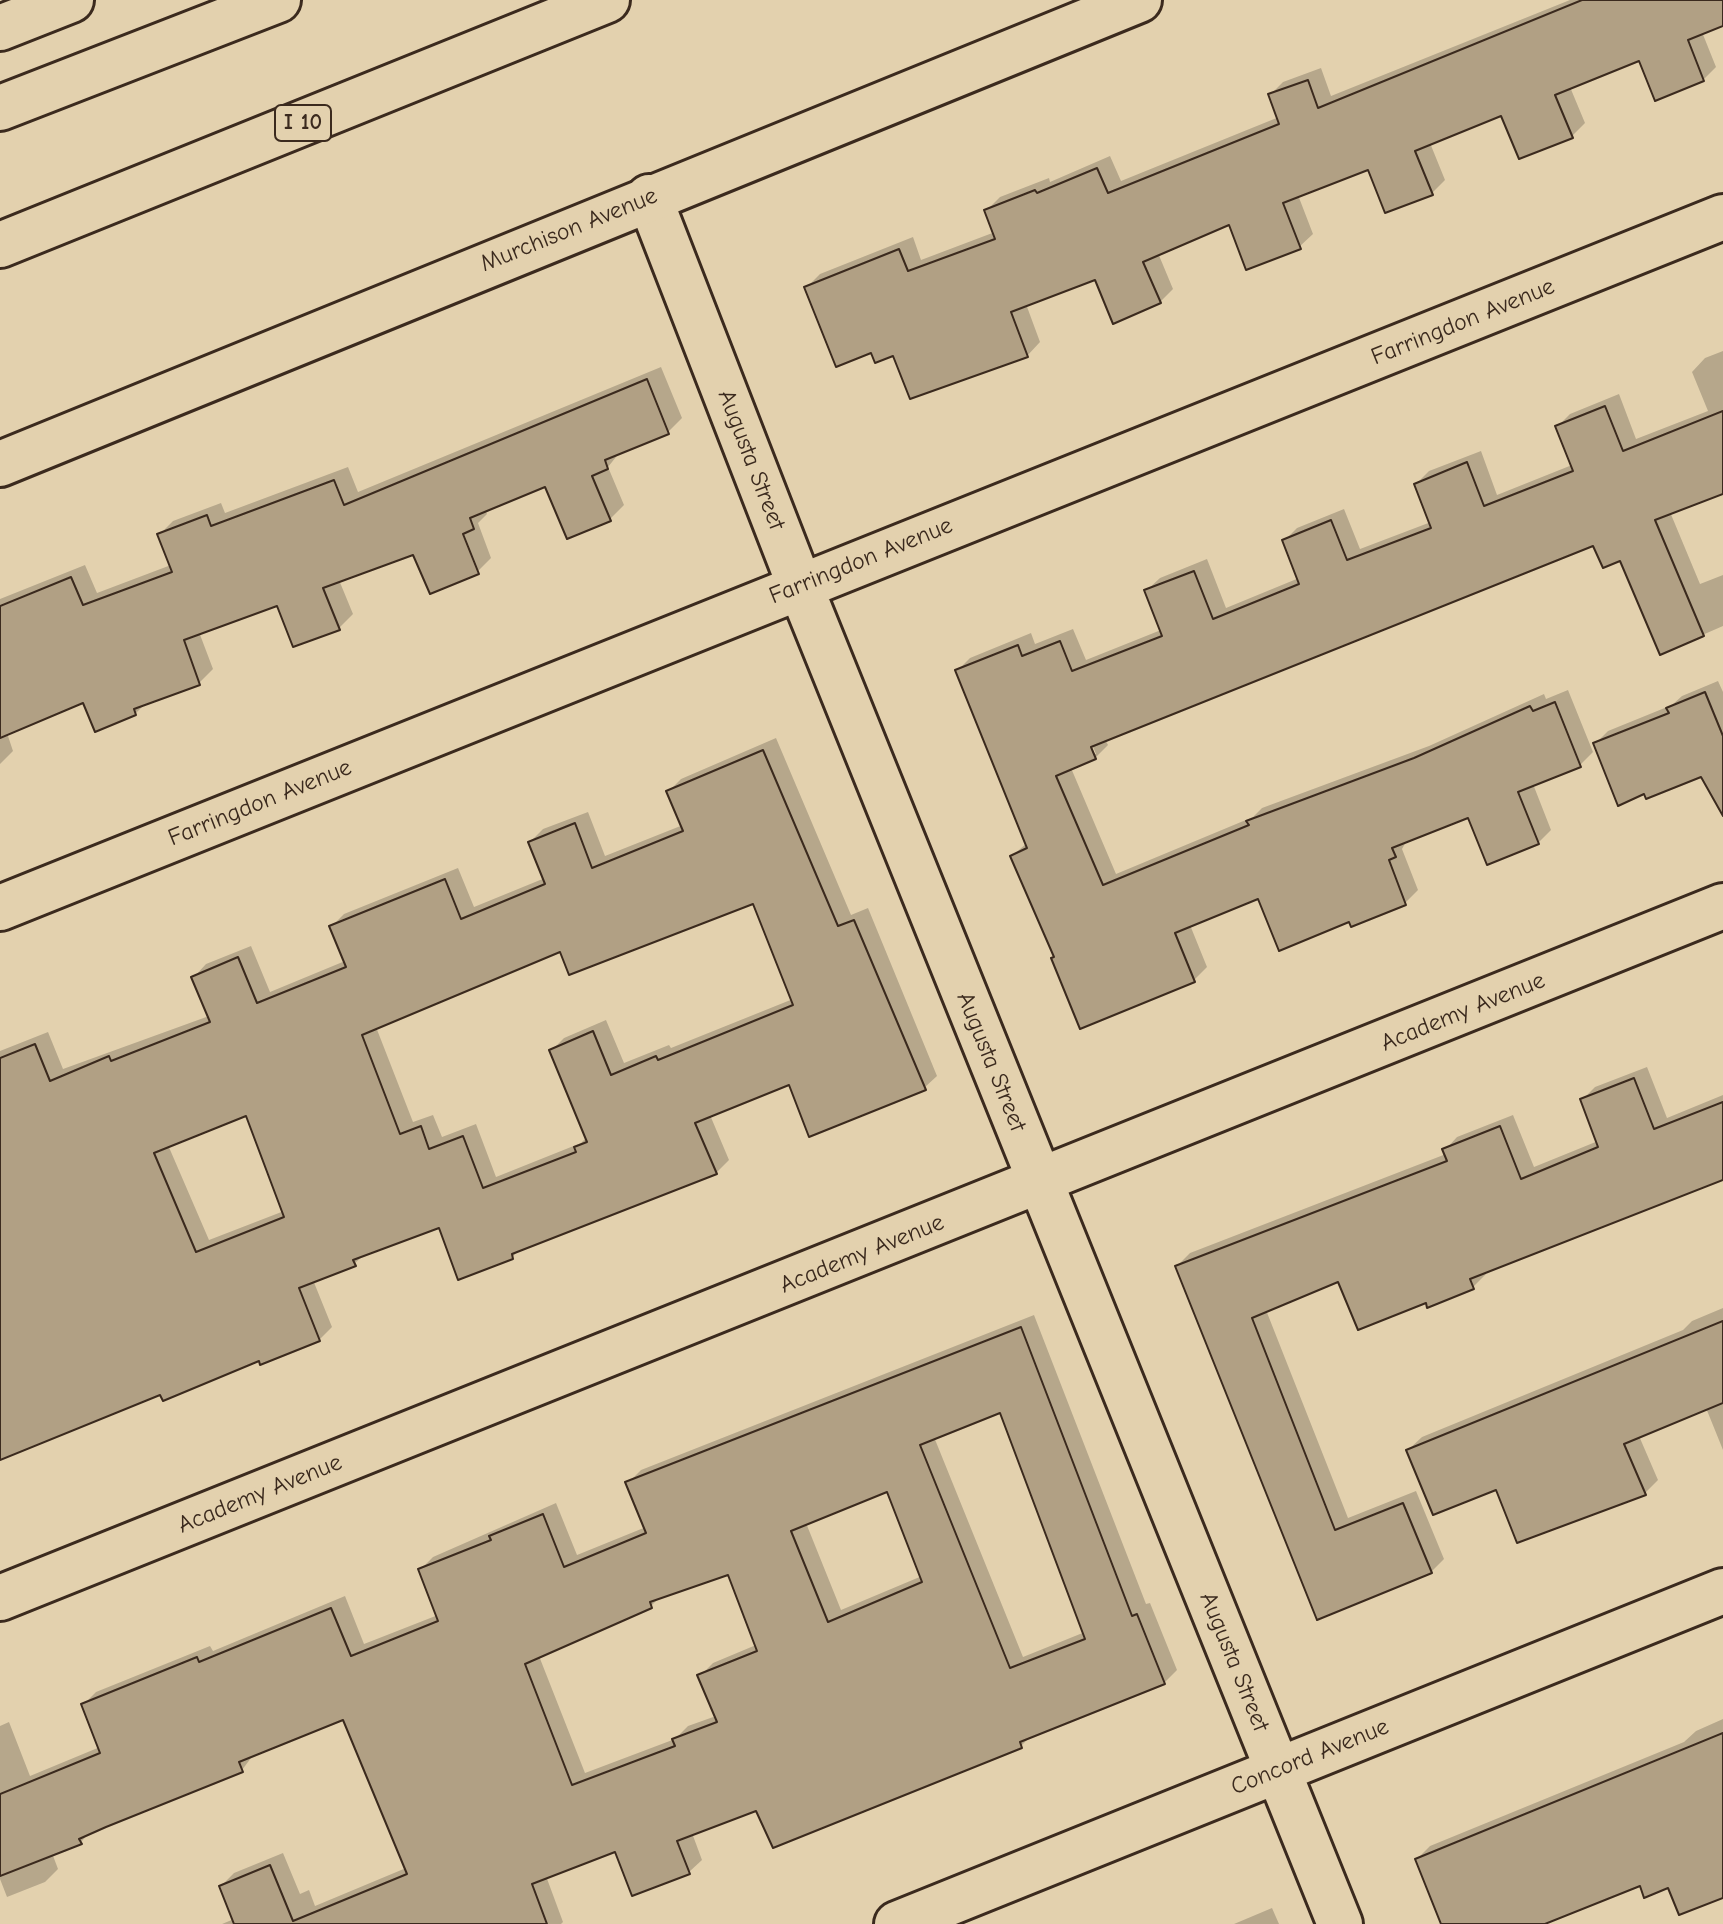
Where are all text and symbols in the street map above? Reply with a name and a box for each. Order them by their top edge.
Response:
road number: I 10 [275,105,331,141]
street label: Murchison Avenue [476,181,662,279]
street label: Farringdon Avenue [1367,272,1559,372]
street label: Augusta Street [711,386,791,534]
street label: Farringdon Avenue [765,511,957,611]
street label: Farringdon Avenue [164,753,356,853]
street label: Academy Avenue [1377,966,1549,1058]
street label: Augusta Street [950,988,1032,1136]
street label: Academy Avenue [776,1208,948,1300]
street label: Academy Avenue [174,1448,346,1540]
street label: Augusta Street [1193,1588,1275,1736]
street label: Concord Avenue [1227,1712,1393,1802]

